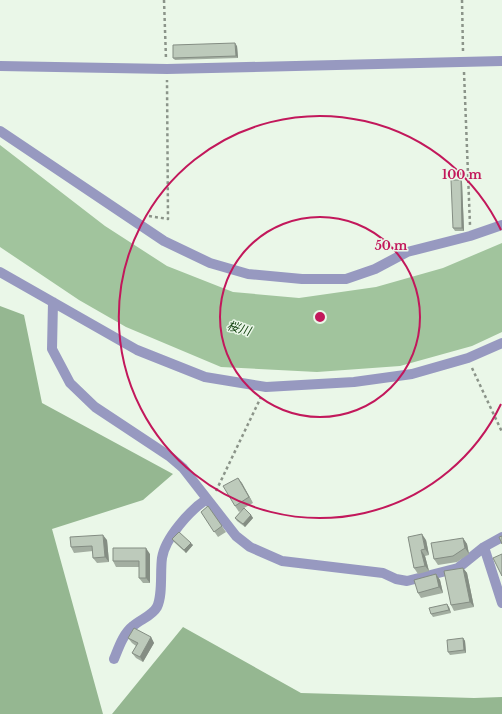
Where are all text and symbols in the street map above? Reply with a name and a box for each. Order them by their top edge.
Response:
text: 100 m [442,167,483,182]
text: 50 m [375,238,408,253]
centre of rings [313,310,327,324]
water label: 桜川 [225,317,255,339]

